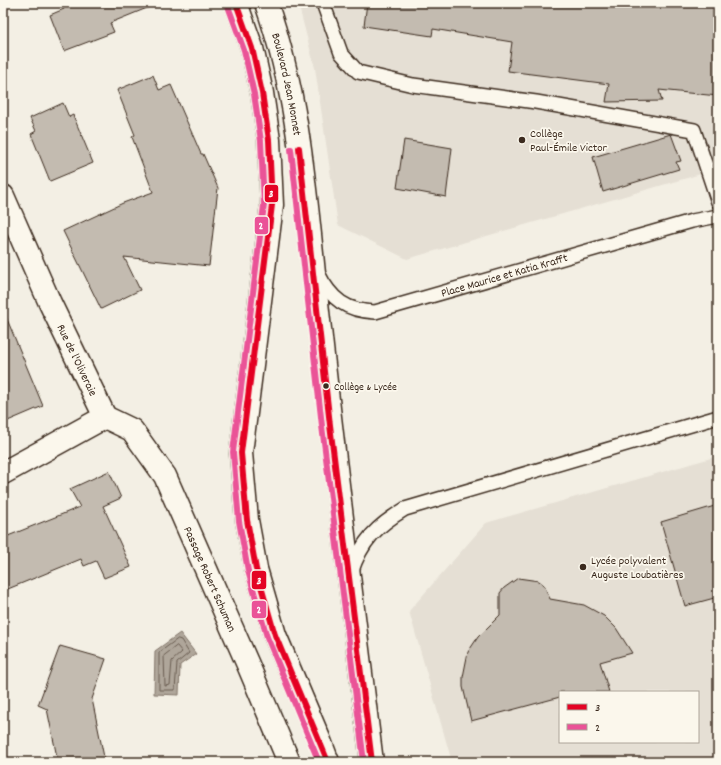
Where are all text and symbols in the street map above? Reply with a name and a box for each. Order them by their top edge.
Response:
street label: Boulevard Jean Monnet [266,31,305,137]
place label: Collège Paul-Émile Victor [530,126,608,157]
marker: Collège Paul-Émile Victor [517,135,527,145]
line badge: 3 [264,184,279,203]
text: 3 [269,187,274,203]
line badge: 2 [254,216,269,235]
text: 2 [259,219,264,235]
street label: Place Maurice et Katia Krafft [439,250,571,303]
street label: Rue de l'Oliveraie [52,322,101,399]
place label: Collège & Lycée [334,380,397,396]
marker: Collège & Lycée [321,381,331,391]
street label: Passage Robert Schuman [178,524,240,635]
place label: Lycée polyvalent Auguste Loubatières [591,553,684,584]
marker: Lycée polyvalent Auguste Loubatières [578,562,588,572]
line badge: 3 [251,570,267,590]
text: 3 [257,574,262,590]
line badge: 2 [251,600,267,619]
text: 2 [257,603,262,619]
legend [559,691,699,743]
text: 3 [595,700,600,717]
text: 2 [595,720,600,737]

